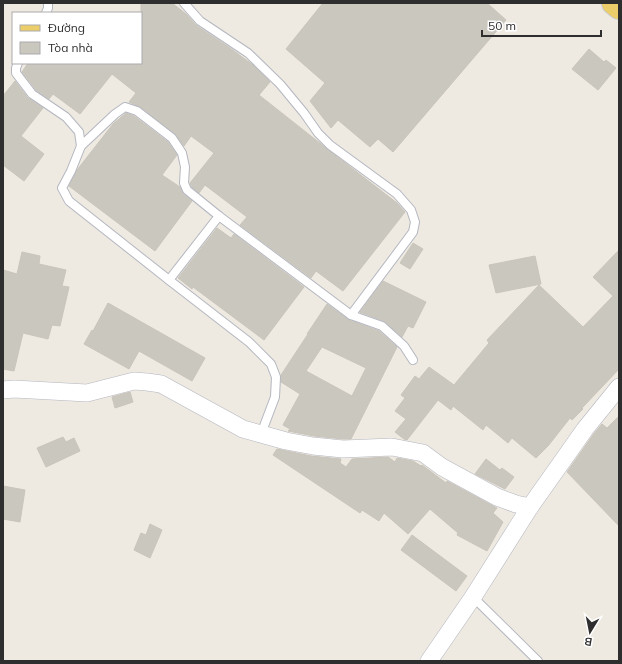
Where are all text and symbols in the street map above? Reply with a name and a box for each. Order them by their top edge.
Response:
legend [12,12,142,64]
scale bar [482,12,601,38]
text: 50 m [488,18,516,33]
text: Đường [48,20,85,35]
text: Tòa nhà [48,40,93,55]
north arrow [570,612,610,652]
text: B [583,634,593,649]

